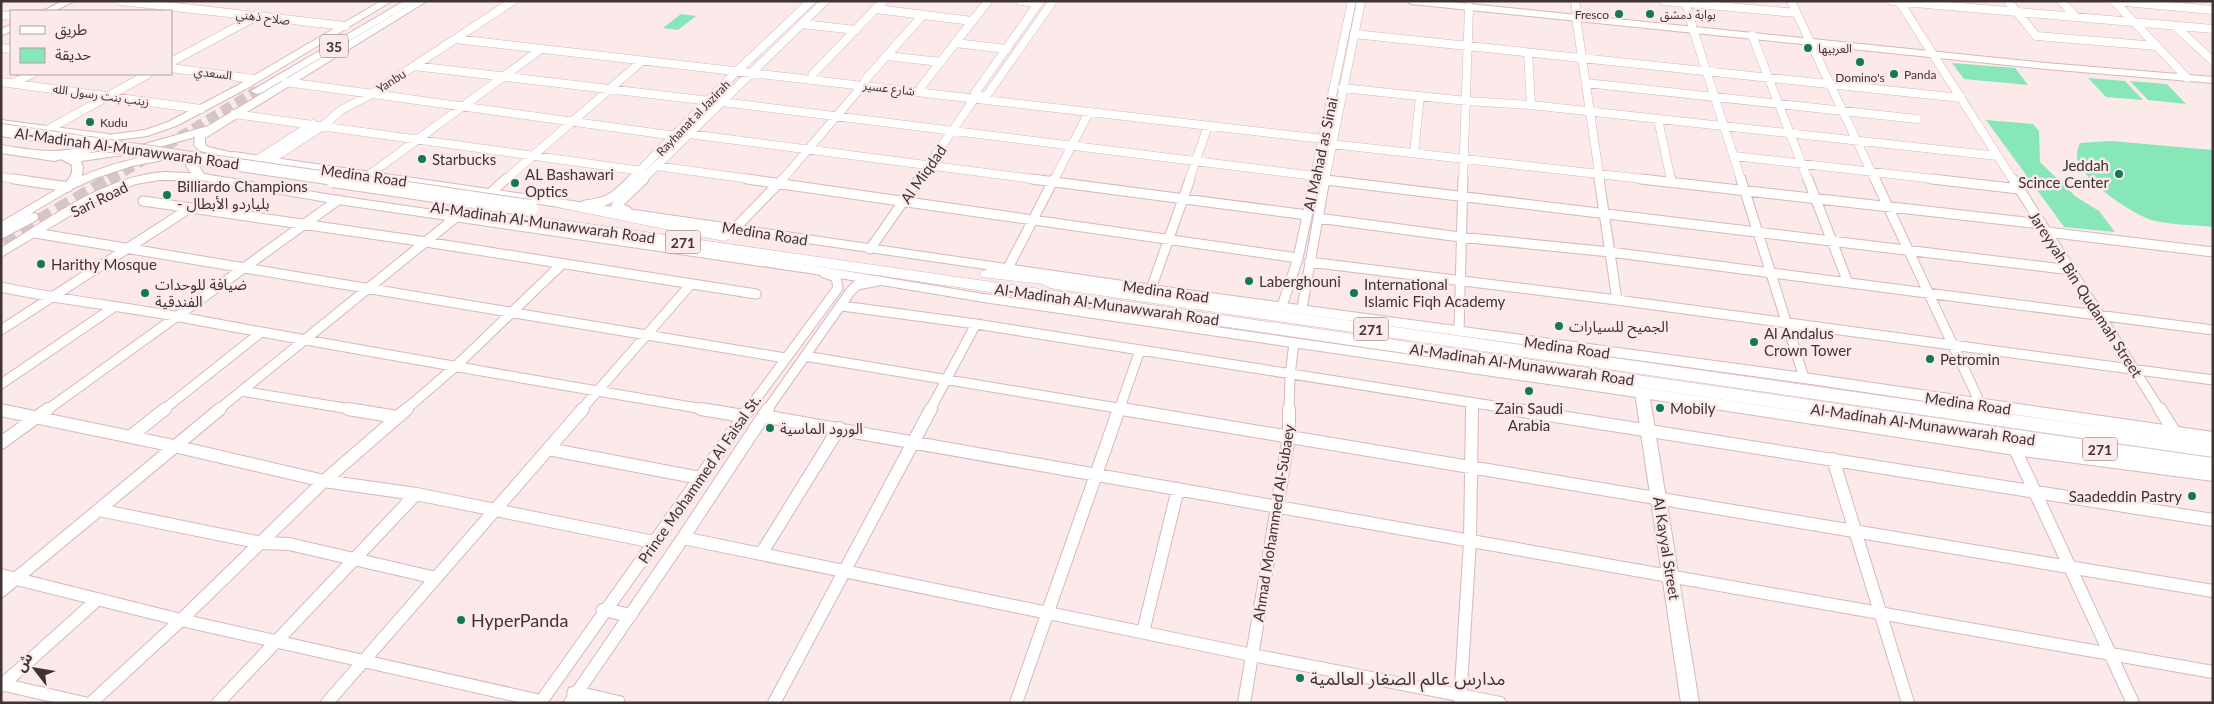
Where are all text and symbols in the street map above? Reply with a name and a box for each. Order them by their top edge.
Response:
street label: صلاح ذهني [235,6,291,31]
place label: Fresco [1575,7,1609,22]
place label: بوابة دمشق [1660,7,1716,23]
marker: Fresco [1613,8,1625,20]
marker: بوابة دمشق [1644,8,1656,20]
legend [10,10,172,75]
text: طريق [55,20,87,40]
road number: 35 [320,34,348,58]
place label: العربيها [1818,41,1852,56]
marker: العربيها [1802,42,1814,54]
text: حديقة [55,45,91,63]
marker: Domino's [1854,56,1866,68]
street label: السعدي [193,63,233,86]
street label: Yanbu [373,66,409,96]
place label: Panda [1904,67,1936,82]
marker: Panda [1888,68,1900,80]
place label: Domino's [1835,70,1885,85]
street label: Rayhanat al Jazirah [653,77,733,159]
street label: شارع عسير [861,77,916,101]
street label: زينب بنت رسول الله [52,81,150,109]
street label: Al Mahad as Sinai [1299,96,1341,212]
place label: Kudu [100,115,128,130]
marker: Kudu [84,116,96,128]
street label: Al-Madinah Al-Munawwarah Road [14,123,240,173]
street label: Al Miqdad [896,141,950,207]
place label: Starbucks [432,150,496,168]
marker: Starbucks [416,153,428,165]
place label: Jeddah Scince Center [2018,156,2110,191]
street label: Medina Road [320,160,408,190]
place label: AL Bashawari Optics [525,165,614,200]
marker: Jeddah Scince Center [2113,168,2125,180]
street label: Sari Road [67,177,131,221]
place label: Billiardo Champions - بلياردو الأبطال [177,177,308,213]
marker: AL Bashawari Optics [509,177,521,189]
marker: Billiardo Champions - بلياردو الأبطال [161,189,173,201]
street label: Al-Madinah Al-Munawwarah Road [430,197,656,247]
street label: Jareyyah Bin Qudamah Street [2026,208,2147,381]
street label: Medina Road [721,217,809,249]
road number: 271 [666,230,700,253]
place label: Harithy Mosque [51,255,157,273]
marker: Harithy Mosque [35,258,47,270]
place label: Laberghouni [1259,272,1341,290]
place label: ضيافة للوحدات الفندقية [155,275,247,310]
marker: Laberghouni [1243,275,1255,287]
place label: International Islamic Fiqh Academy [1364,275,1506,310]
street label: Medina Road [1122,276,1210,306]
street label: Al-Madinah Al-Munawwarah Road [994,279,1220,329]
marker: ضيافة للوحدات الفندقية [139,287,151,299]
marker: International Islamic Fiqh Academy [1348,287,1360,299]
place label: الجميح للسيارات [1569,317,1669,339]
road number: 271 [1354,318,1388,340]
marker: الجميح للسيارات [1553,320,1565,332]
place label: Al Andalus Crown Tower [1764,324,1852,359]
street label: Medina Road [1523,332,1611,362]
marker: Al Andalus Crown Tower [1748,336,1760,348]
street label: Al-Madinah Al-Munawwarah Road [1409,339,1635,389]
place label: Petromin [1940,350,2000,368]
marker: Petromin [1924,353,1936,365]
marker: Zain Saudi Arabia [1523,385,1535,397]
street label: Medina Road [1924,388,2012,418]
street label: Prince Mohammed Al Faisal St. [634,391,764,567]
place label: Zain Saudi Arabia [1495,399,1563,434]
place label: Mobily [1670,399,1716,417]
street label: Al-Madinah Al-Munawwarah Road [1810,399,2036,449]
marker: Mobily [1654,402,1666,414]
place label: الورود الماسية [780,419,863,438]
marker: الورود الماسية [764,422,776,434]
street label: Ahmad Mohammed Al-Subaey [1248,423,1298,623]
road number: 271 [2082,438,2118,460]
place label: Saadeddin Pastry [2069,487,2182,505]
marker: Saadeddin Pastry [2186,490,2198,502]
street label: Al Kayyal Street [1650,495,1684,602]
place label: HyperPanda [471,609,568,631]
marker: HyperPanda [455,614,467,626]
north arrow [10,644,60,694]
text: ش [11,649,36,675]
place label: مدارس عالم الصغار العالمية [1310,667,1505,692]
marker: مدارس عالم الصغار العالمية [1294,672,1306,684]

